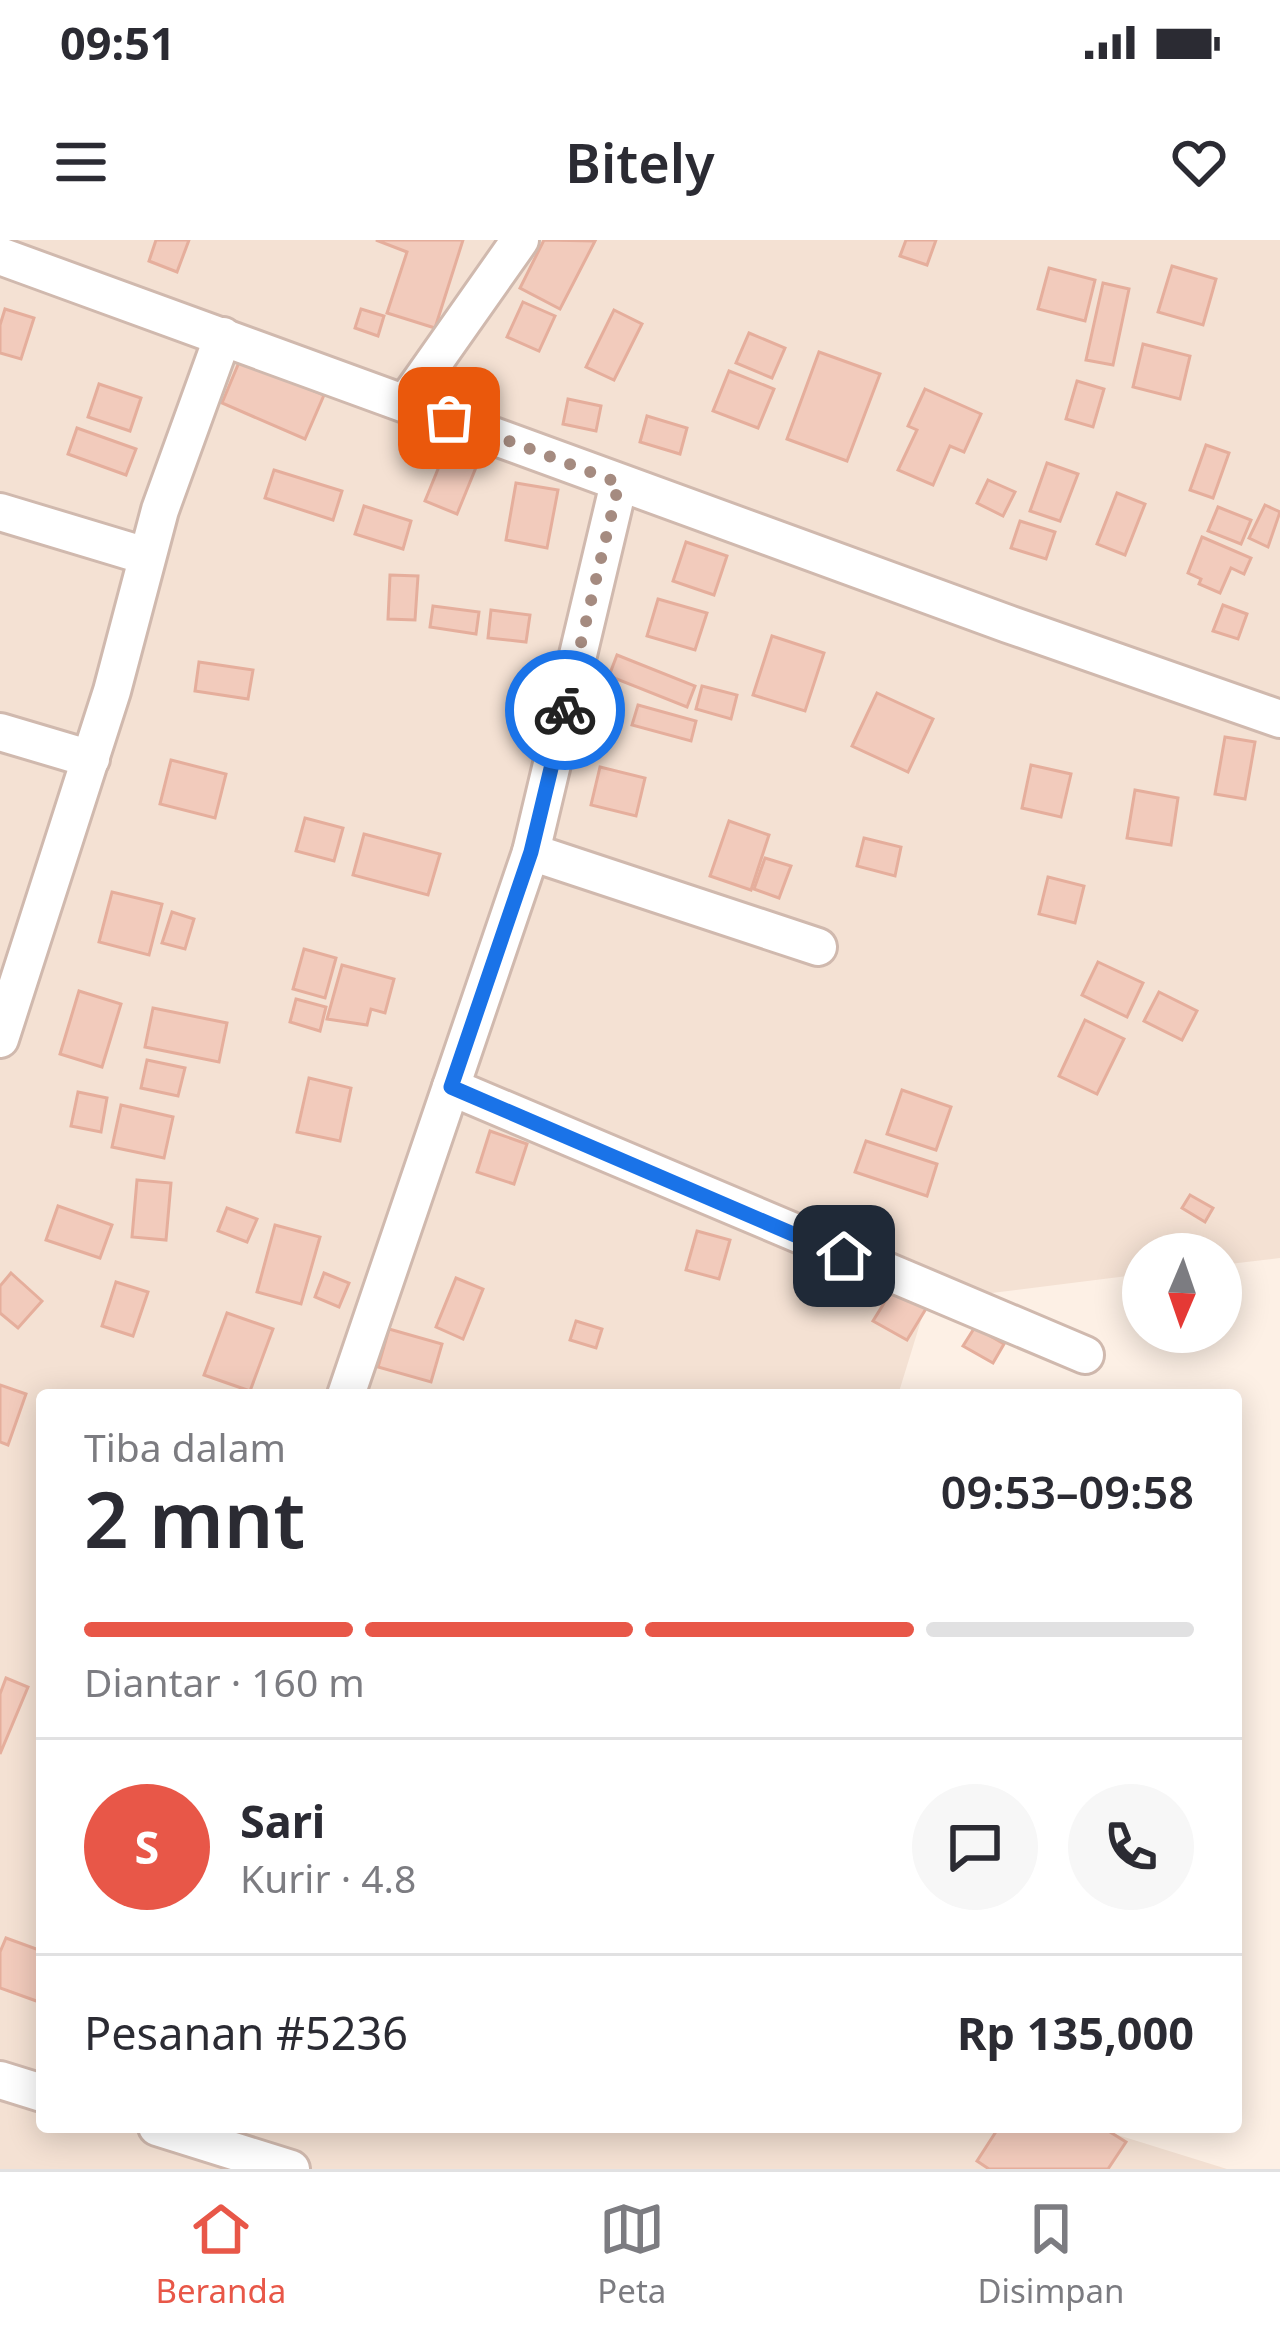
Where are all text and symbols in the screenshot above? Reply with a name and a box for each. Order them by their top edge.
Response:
text: 09:51 [60,12,176,73]
text: Bitely [565,125,715,199]
icon: menu [48,129,114,195]
icon: heart [1166,129,1232,195]
pin [398,367,500,469]
icon: bag [416,385,482,451]
courier [505,650,625,770]
icon: bike [532,677,598,743]
pin [793,1205,895,1307]
icon: home [811,1223,877,1289]
north arrow [1122,1233,1242,1353]
map controls [1122,1233,1242,1353]
text: Tiba dalam [84,1420,286,1473]
text: 09:53–09:58 [941,1461,1194,1522]
text: 2 mnt [84,1465,305,1571]
text: Diantar · 160 m [84,1655,365,1708]
button: chat [912,1784,1038,1910]
button: phone [1068,1784,1194,1910]
text: Sari [240,1790,325,1851]
text: S [135,1816,159,1877]
text: Kurir · 4.8 [240,1851,416,1904]
text: Pesanan #5236 [84,2002,408,2063]
text: Rp 135,000 [957,2002,1194,2063]
tab: Beranda [156,2196,286,2313]
tab: Peta [597,2196,666,2313]
tab: Disimpan [977,2196,1124,2313]

